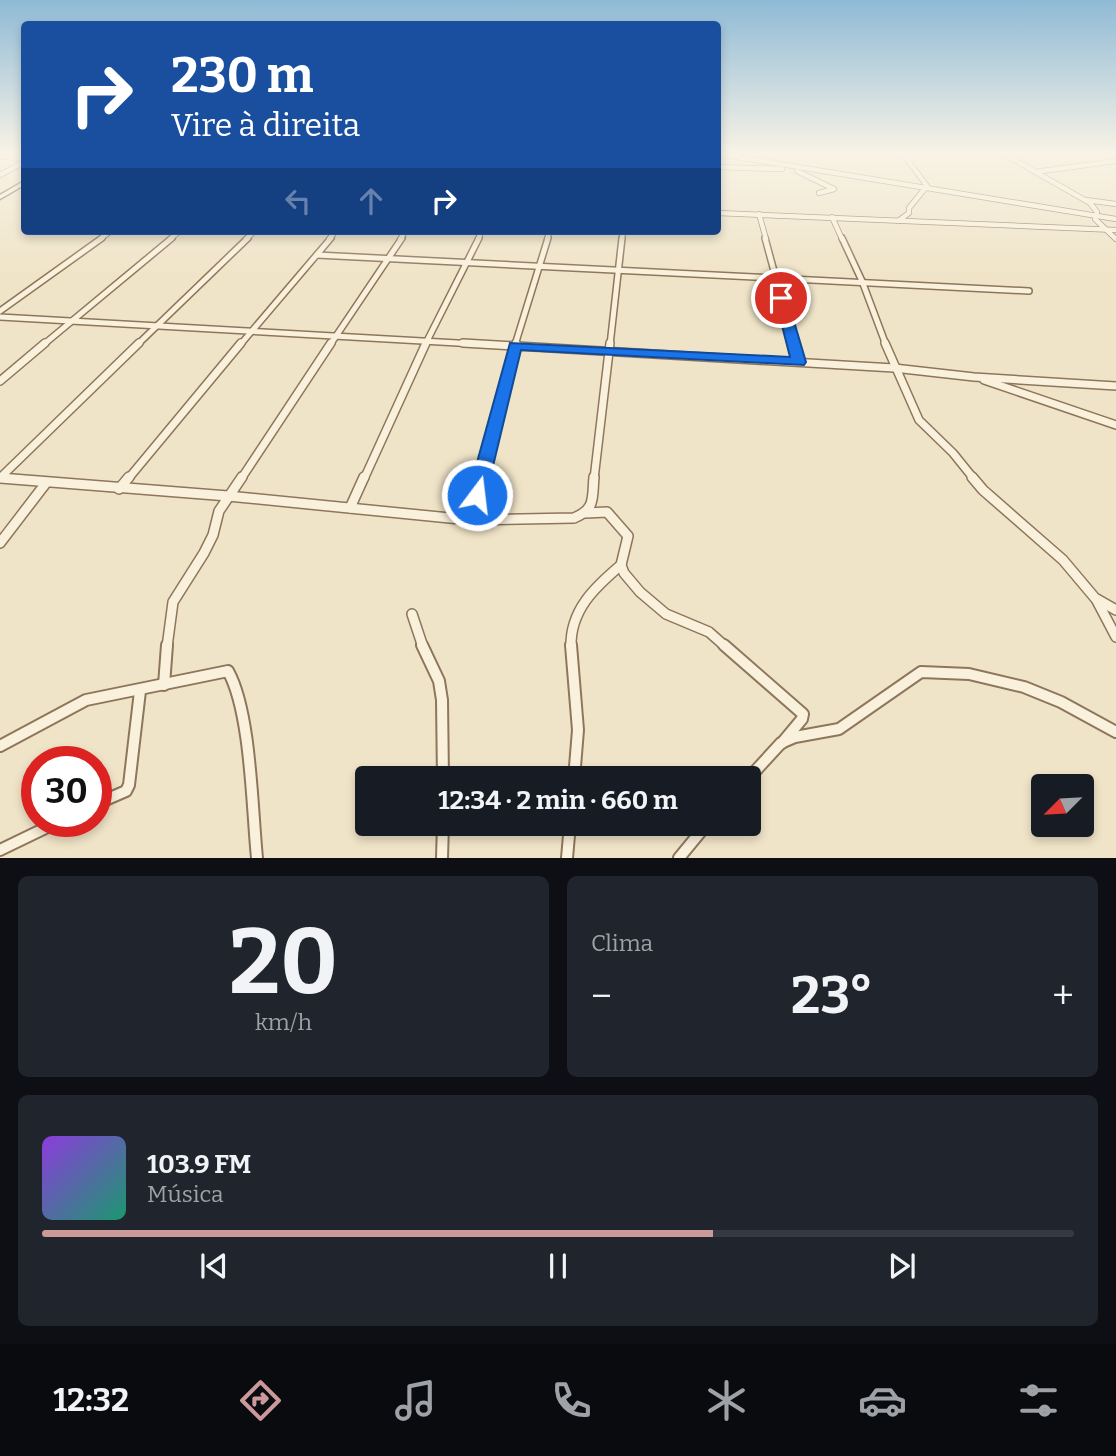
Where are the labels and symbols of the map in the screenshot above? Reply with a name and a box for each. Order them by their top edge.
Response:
pin [751,268,811,328]
position arrow [440,458,514,532]
speed limit sign: 30 [21,746,112,837]
north arrow [1031,774,1094,836]

